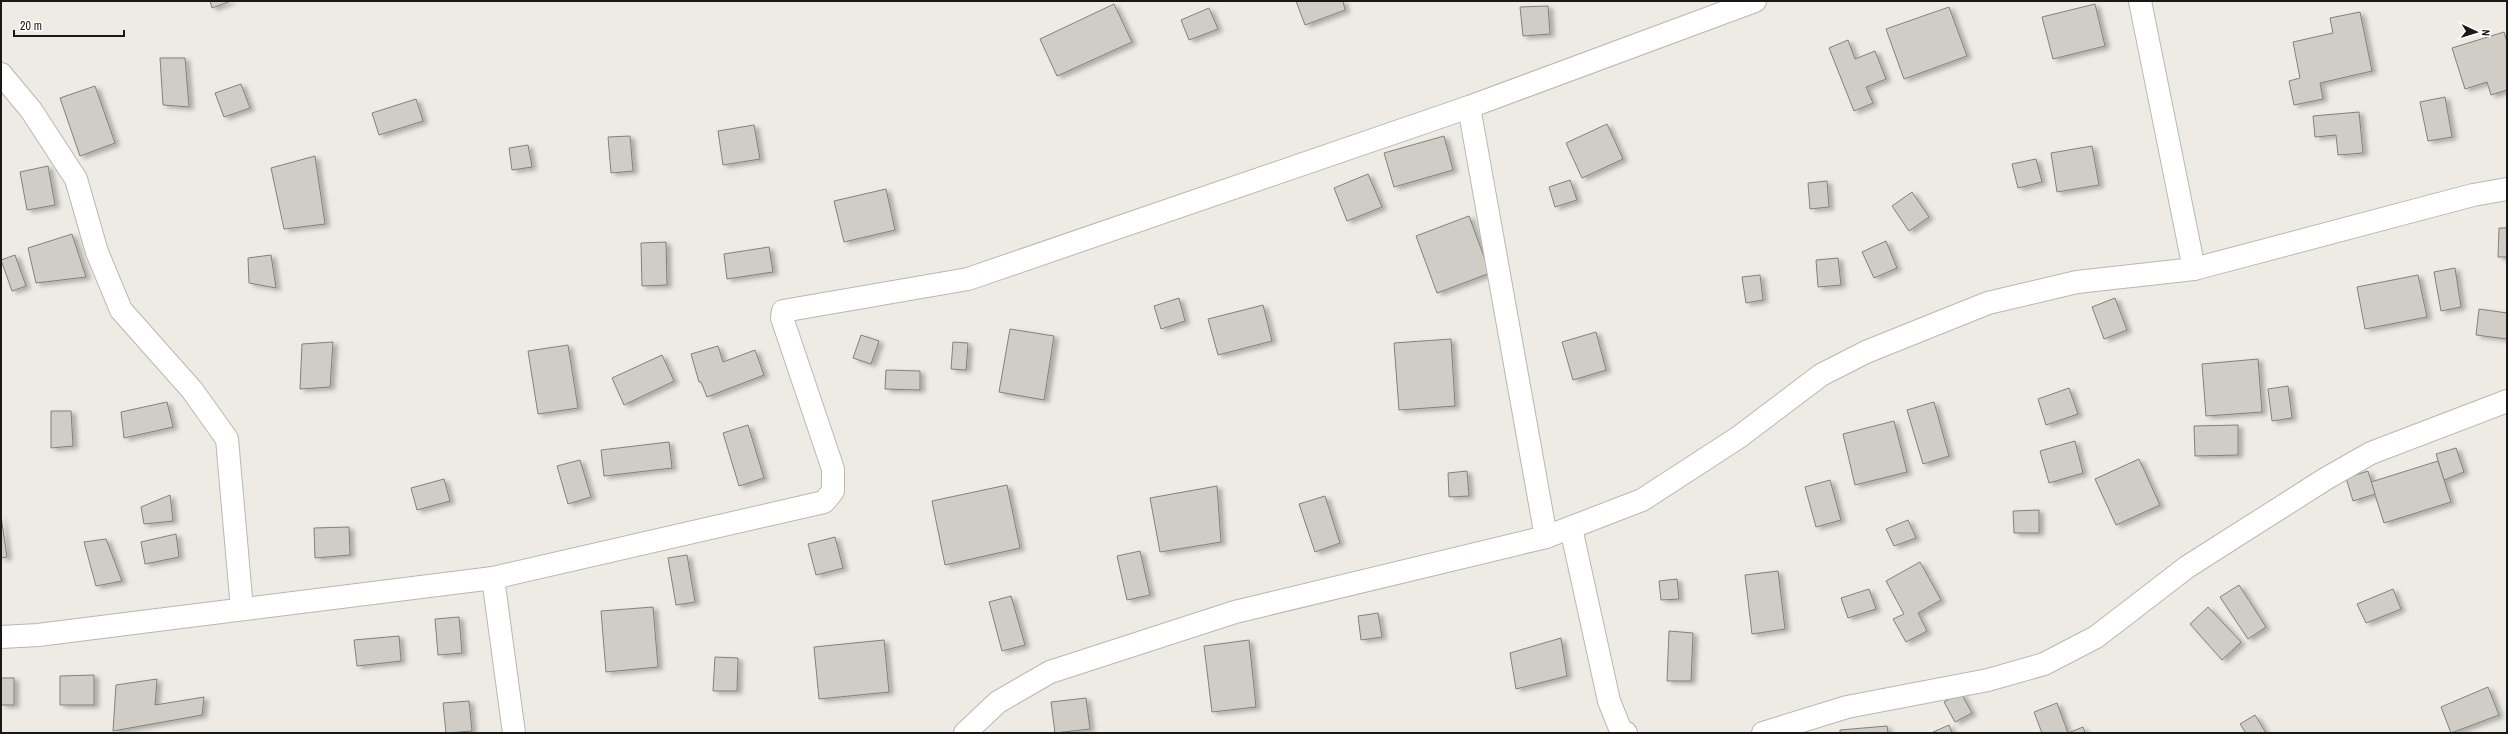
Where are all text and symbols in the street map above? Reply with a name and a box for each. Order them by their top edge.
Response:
scale bar [14,12,124,38]
north arrow [2456,12,2496,52]
text: 20 m [20,18,42,34]
text: N [2479,29,2493,36]

